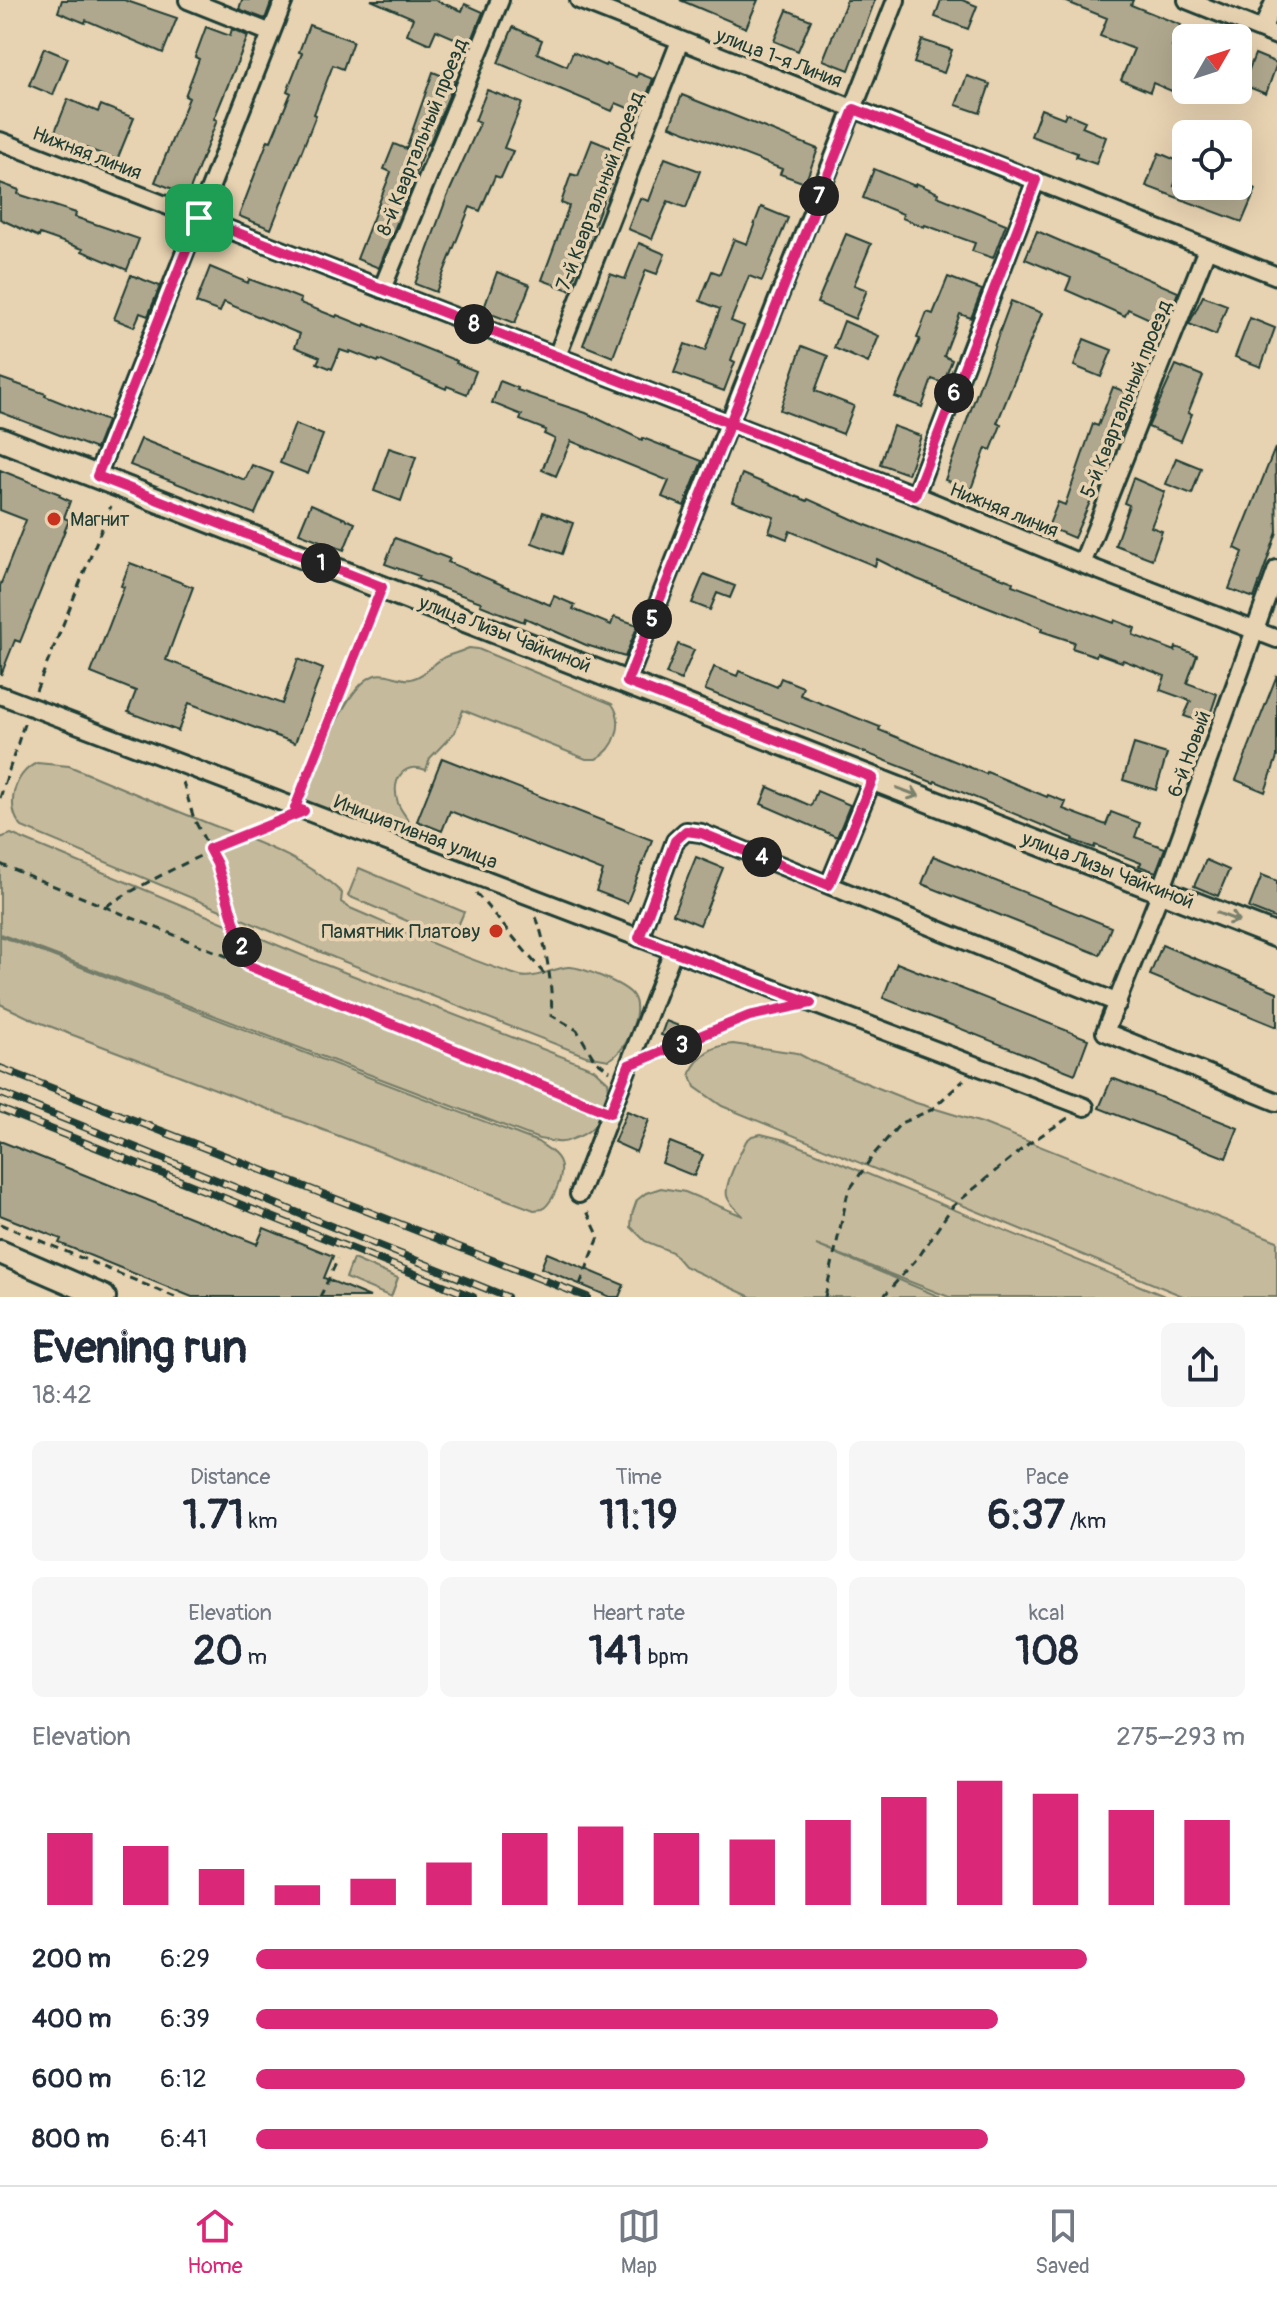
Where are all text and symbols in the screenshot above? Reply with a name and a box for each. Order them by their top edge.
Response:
street label: улица 1-я Линия [711,22,846,94]
north arrow [1172,24,1252,104]
map controls [1172,24,1252,200]
street label: 8-й Квартальный проезд [371,35,473,239]
street label: 7-й Квартальный проезд [551,88,649,294]
button: locate [1172,120,1252,200]
street label: Нижняя линия [29,121,145,185]
pin: 7 [799,176,839,216]
text: 7 [813,182,825,210]
pin [165,184,233,252]
icon: arrive [177,196,221,240]
street label: 5-й Квартальный проезд [1075,296,1177,502]
pin: 8 [454,304,494,344]
text: 8 [468,310,480,338]
pin: 6 [934,373,974,413]
text: 6 [948,379,960,407]
street label: Нижняя линия [946,477,1062,543]
place label: Магнит [70,507,129,532]
marker: Магнит [45,510,63,528]
pin: 1 [301,543,341,583]
text: 1 [317,549,325,577]
street label: улица Лизы Чайкиной [414,589,595,678]
pin: 5 [632,599,672,639]
text: 5 [646,605,658,633]
street label: 6-й Новый [1162,708,1216,800]
one-way arrow [895,785,920,800]
street label: Инициативная улица [331,789,501,875]
street label: улица Лизы Чайкиной [1017,825,1198,914]
pin: 4 [742,837,782,877]
text: 4 [756,843,768,871]
one-way arrow [1215,911,1240,925]
place label: Памятник Платову [322,919,480,944]
marker: Памятник Платову [487,922,505,940]
pin: 2 [222,927,262,967]
text: 2 [236,933,248,961]
pin: 3 [662,1025,702,1065]
text: 3 [676,1031,688,1059]
text: Evening run [32,1321,247,1376]
button: share [1161,1323,1245,1407]
text: 18:42 [32,1379,92,1411]
text: Distance [190,1463,270,1491]
text: Time [616,1463,661,1491]
text: Pace [1025,1463,1069,1491]
text: 1.71 [183,1491,244,1540]
text: 11:19 [599,1491,678,1540]
text: 6:37 [987,1491,1065,1540]
text: km [244,1507,278,1535]
text: /km [1065,1507,1106,1535]
text: Elevation [188,1599,272,1627]
text: Heart rate [592,1599,685,1627]
text: kcal [1029,1599,1065,1627]
text: 20 [193,1627,243,1676]
text: 141 [589,1627,643,1676]
text: 108 [1015,1627,1078,1676]
text: m [243,1643,267,1671]
text: bpm [643,1643,688,1671]
text: Elevation [32,1721,131,1753]
text: 275–293 m [1116,1721,1245,1753]
text: 200 m [32,1943,111,1975]
text: 6:29 [160,1943,210,1975]
text: 400 m [32,2003,111,2035]
text: 6:39 [160,2003,210,2035]
text: 600 m [32,2063,111,2095]
text: 6:12 [160,2063,207,2095]
text: 800 m [32,2123,109,2155]
text: 6:41 [160,2123,207,2155]
tab: Home [187,2204,243,2280]
tab: Map [617,2204,661,2280]
tab: Saved [1035,2204,1090,2280]

